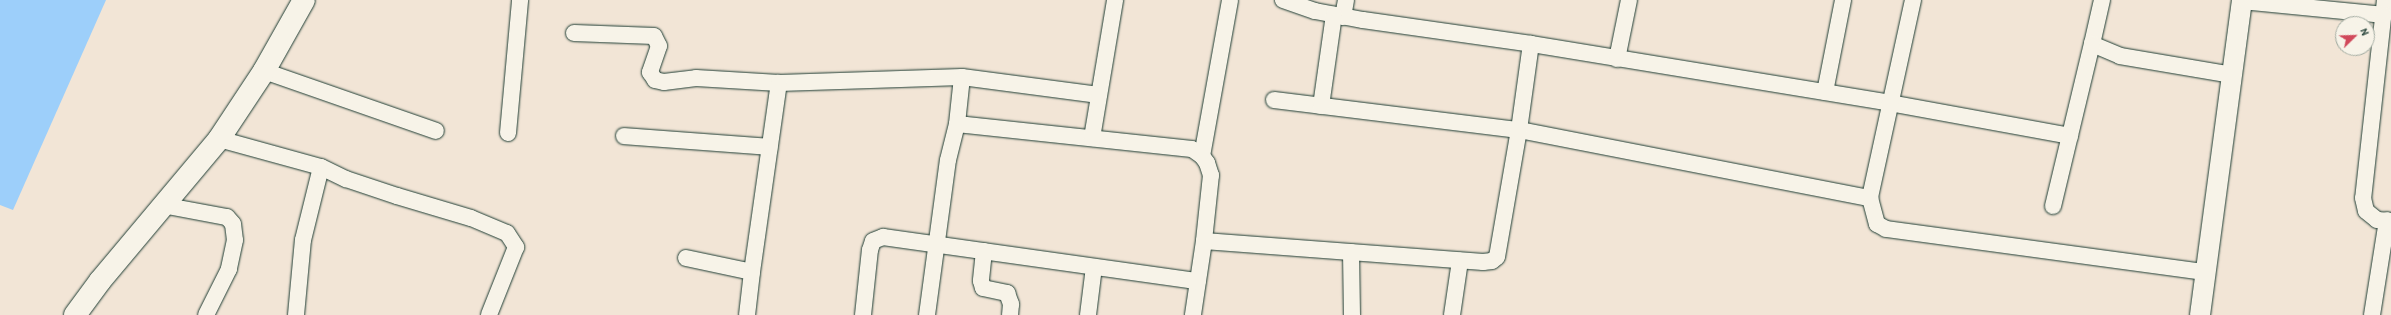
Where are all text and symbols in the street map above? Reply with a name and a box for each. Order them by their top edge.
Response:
north arrow [2335,16,2375,56]
text: N [2358,26,2373,37]

